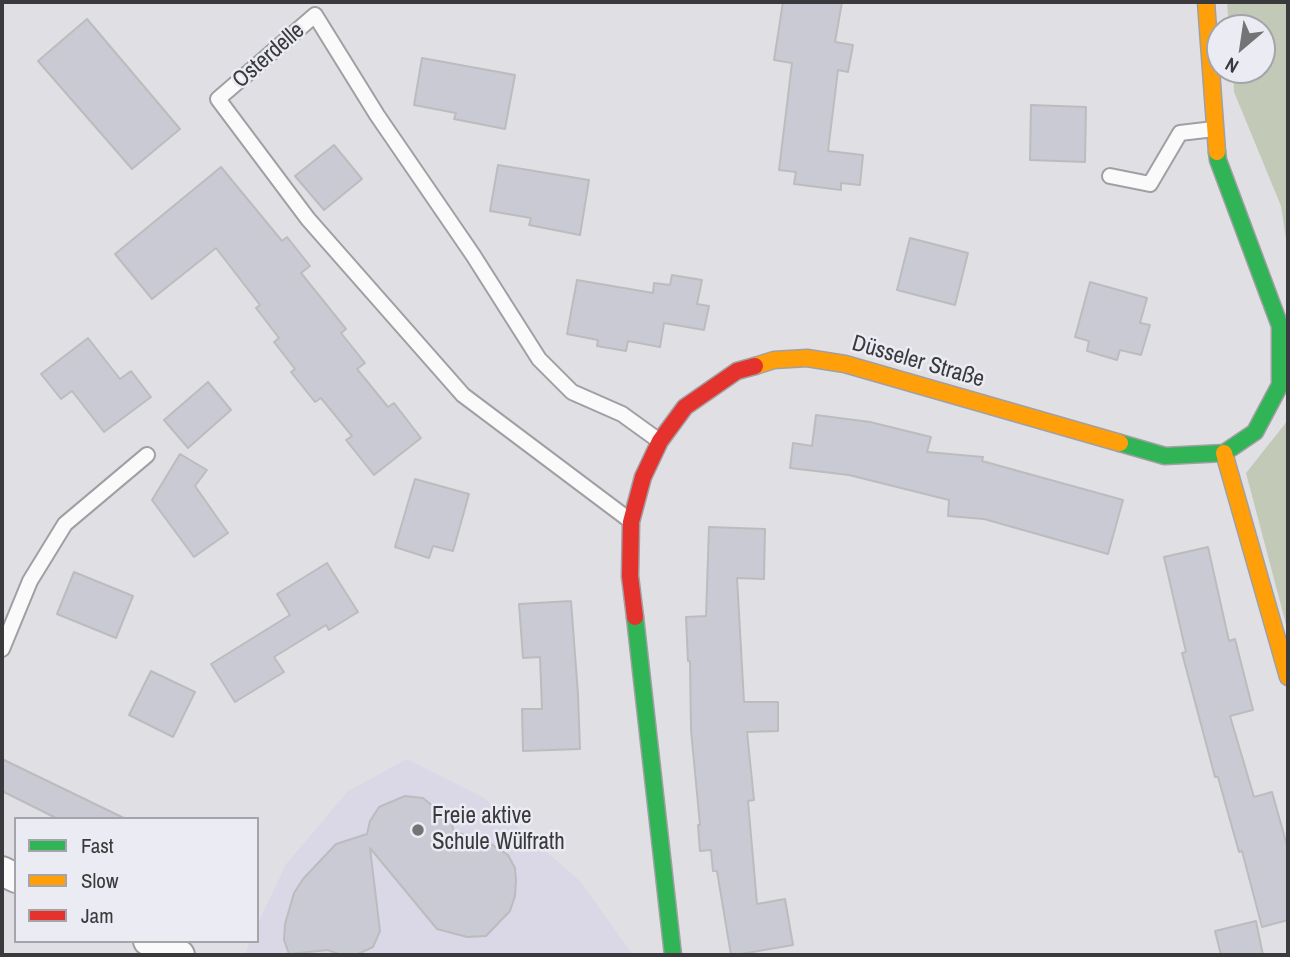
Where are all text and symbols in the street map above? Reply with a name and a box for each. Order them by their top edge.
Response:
north arrow [1206,14,1276,84]
street label: Osterdelle [228,17,310,95]
text: N [1221,52,1243,80]
street label: Düsseler Straße [849,330,987,394]
place label: Freie aktive Schule Wülfrath [432,803,565,857]
legend [14,817,259,943]
marker: Freie aktive Schule Wülfrath [410,822,426,838]
text: Fast [81,831,114,860]
text: Slow [81,866,118,895]
text: Jam [81,901,114,930]

